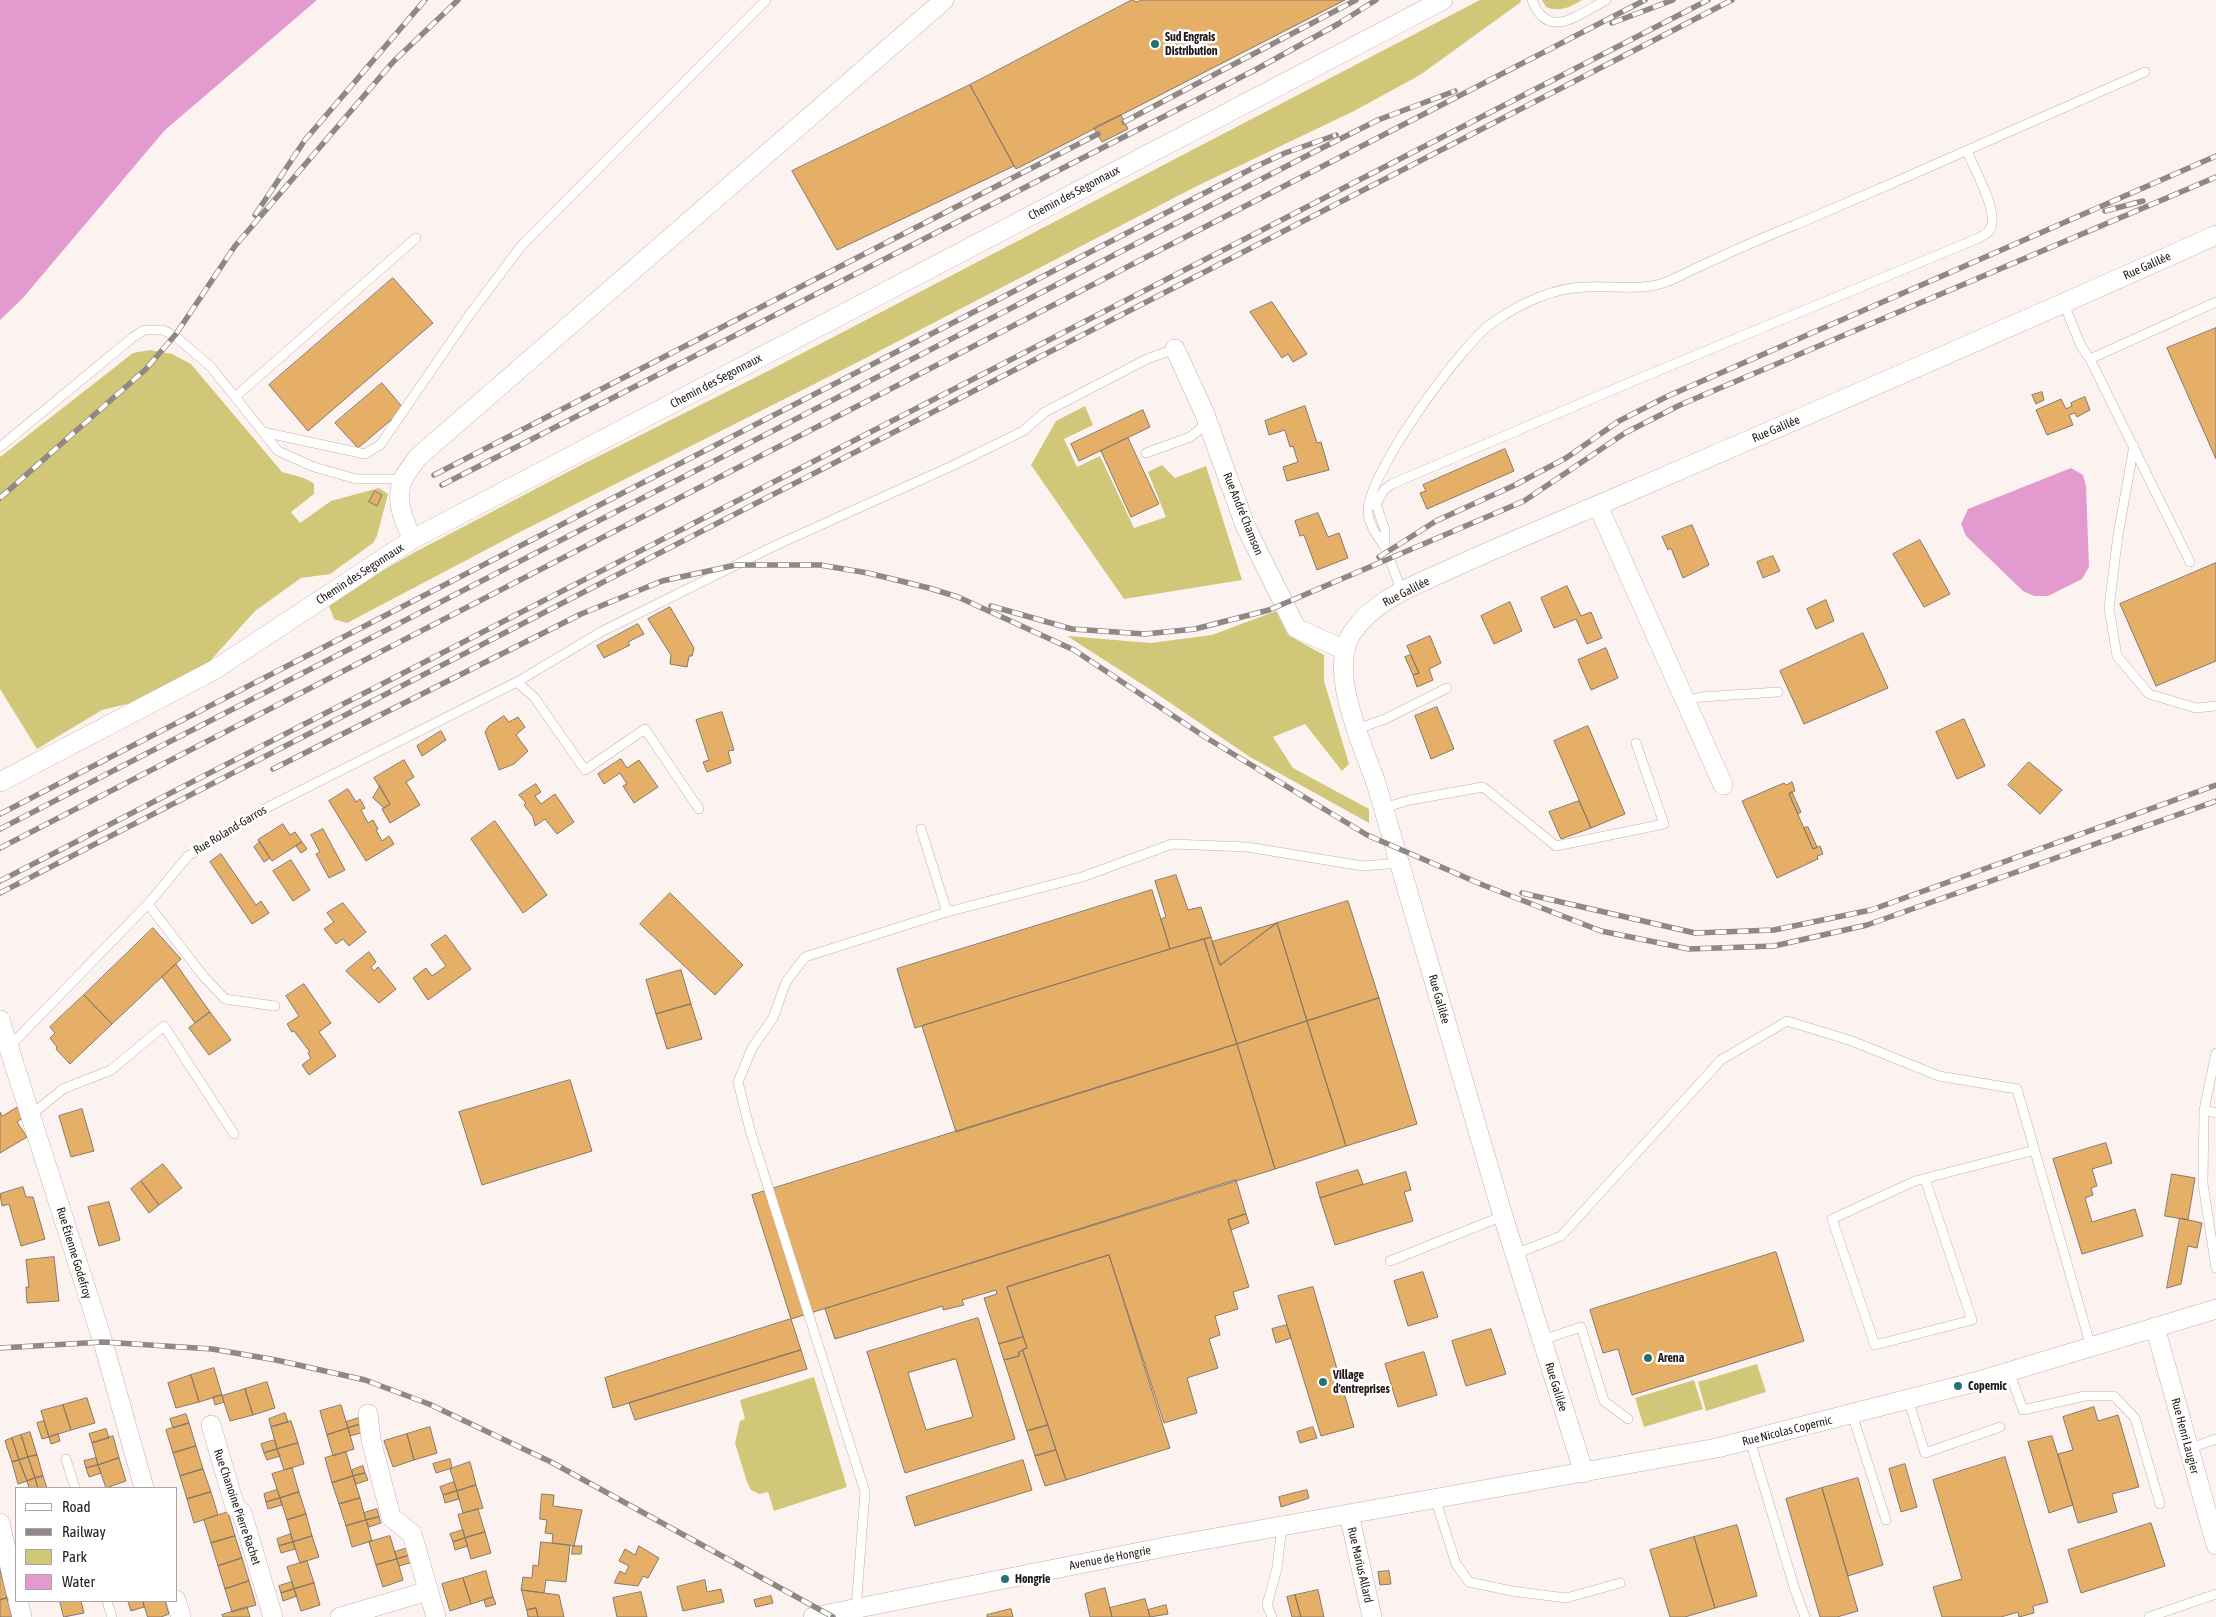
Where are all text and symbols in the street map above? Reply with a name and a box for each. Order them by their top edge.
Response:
place label: Sud Engrais Distribution [1165,30,1218,58]
marker: Sud Engrais Distribution [1149,38,1161,50]
street label: Chemin des Segonnaux [1026,163,1122,223]
street label: Rue Galilée [2121,249,2173,283]
street label: Chemin des Segonnaux [668,351,764,411]
street label: Rue Galilée [1750,412,1802,446]
street label: Rue André Chamson [1220,470,1266,558]
street label: Chemin des Segonnaux [314,540,406,608]
street label: Rue Galilée [1380,574,1432,610]
street label: Rue Roland-Garros [191,803,269,857]
street label: Rue Galilée [1425,973,1453,1025]
street label: Rue Étienne Godefroy [53,1206,95,1300]
place label: Arena [1658,1351,1684,1365]
marker: Arena [1642,1352,1654,1364]
street label: Rue Galilée [1542,1361,1570,1413]
place label: Village d'entreprises [1333,1368,1390,1396]
marker: Village d'entreprises [1317,1376,1329,1388]
place label: Copernic [1968,1379,2007,1393]
marker: Copernic [1952,1380,1964,1392]
street label: Rue Henri Laugier [2168,1396,2202,1476]
street label: Rue Nicolas Copernic [1741,1413,1833,1449]
street label: Rue Chanoine Pierre Rachet [210,1447,264,1567]
legend [15,1487,178,1602]
text: Road [62,1498,91,1515]
text: Railway [62,1523,106,1540]
street label: Rue Marius Allard [1344,1526,1376,1604]
street label: Avenue de Hongrie [1068,1543,1152,1573]
text: Park [62,1548,87,1565]
place label: Hongrie [1015,1572,1050,1586]
text: Water [62,1573,95,1590]
marker: Hongrie [999,1573,1011,1585]

